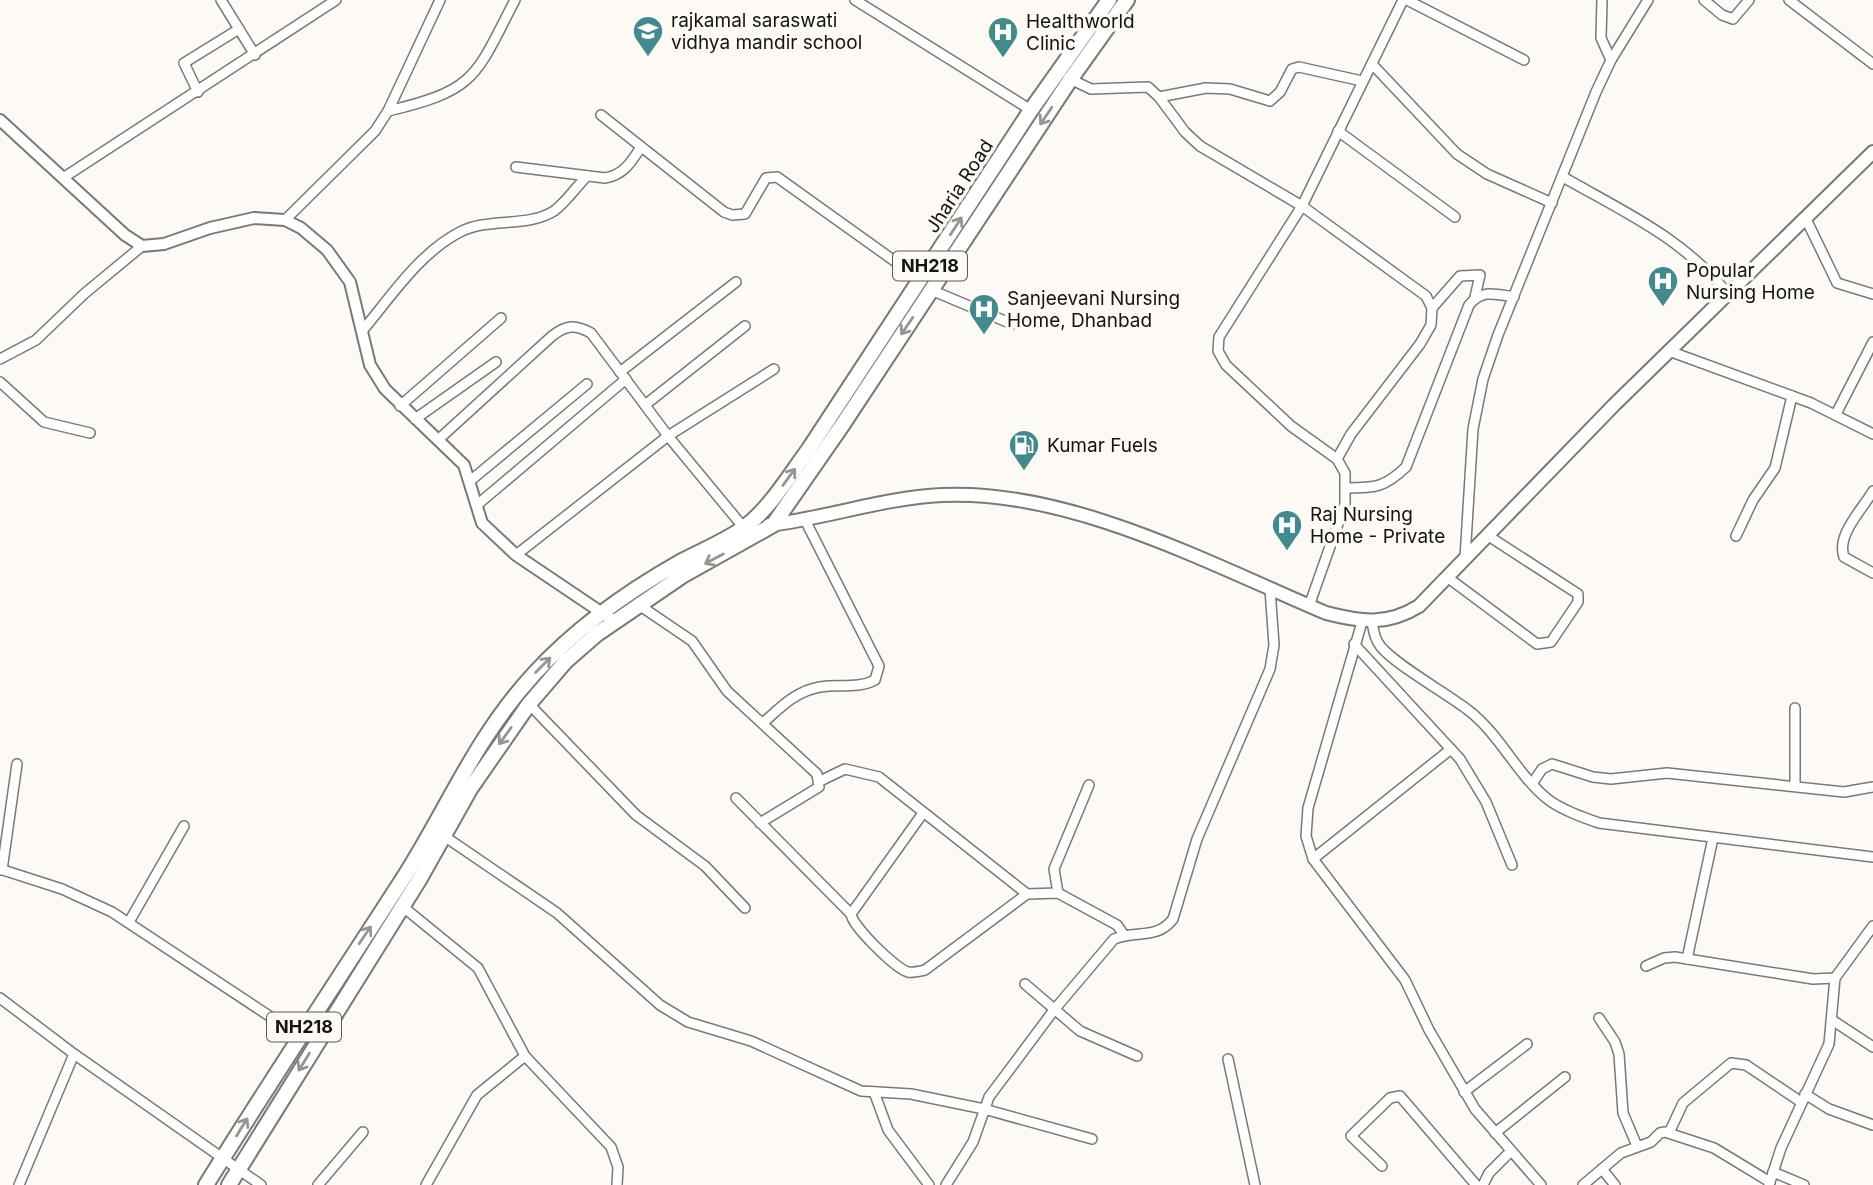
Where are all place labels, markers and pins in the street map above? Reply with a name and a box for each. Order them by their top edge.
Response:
place label: rajkamal saraswati vidhya mandir school [671,9,862,54]
place label: Healthworld Clinic [1026,10,1135,55]
school or university icon: rajkamal saraswati vidhya mandir school [631,14,665,58]
hospital icon: Healthworld Clinic [986,15,1020,59]
place label: Popular Nursing Home [1686,259,1815,304]
hospital icon: Popular Nursing Home [1646,264,1680,308]
place label: Sanjeevani Nursing Home, Dhanbad [1007,287,1180,332]
hospital icon: Sanjeevani Nursing Home, Dhanbad [967,292,1001,336]
fuel station icon: Kumar Fuels [1007,428,1041,472]
place label: Kumar Fuels [1047,434,1158,457]
place label: Raj Nursing Home - Private [1310,503,1445,548]
hospital icon: Raj Nursing Home - Private [1270,508,1304,552]

